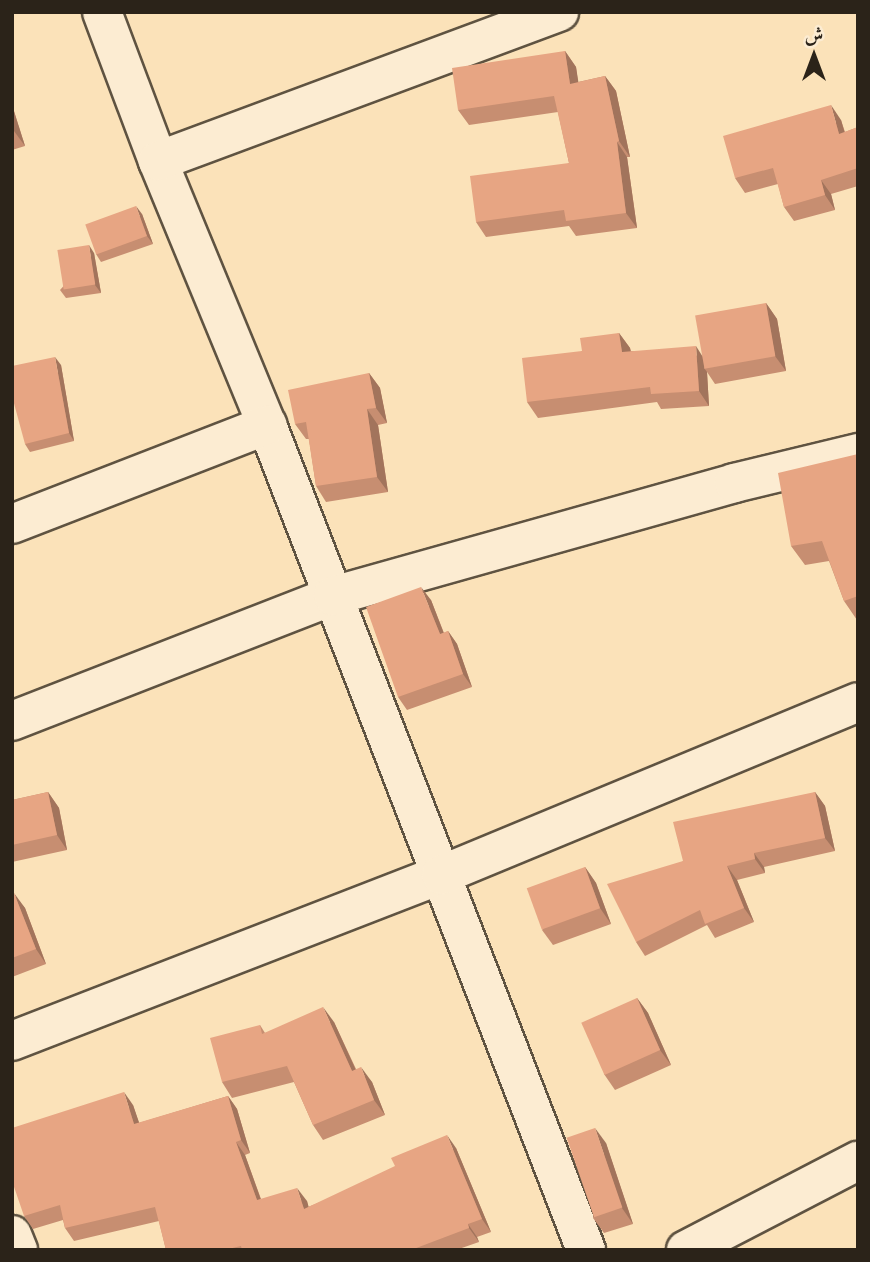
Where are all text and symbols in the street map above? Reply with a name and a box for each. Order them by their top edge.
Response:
north arrow [779,21,849,91]
text: ش [805,23,823,47]

